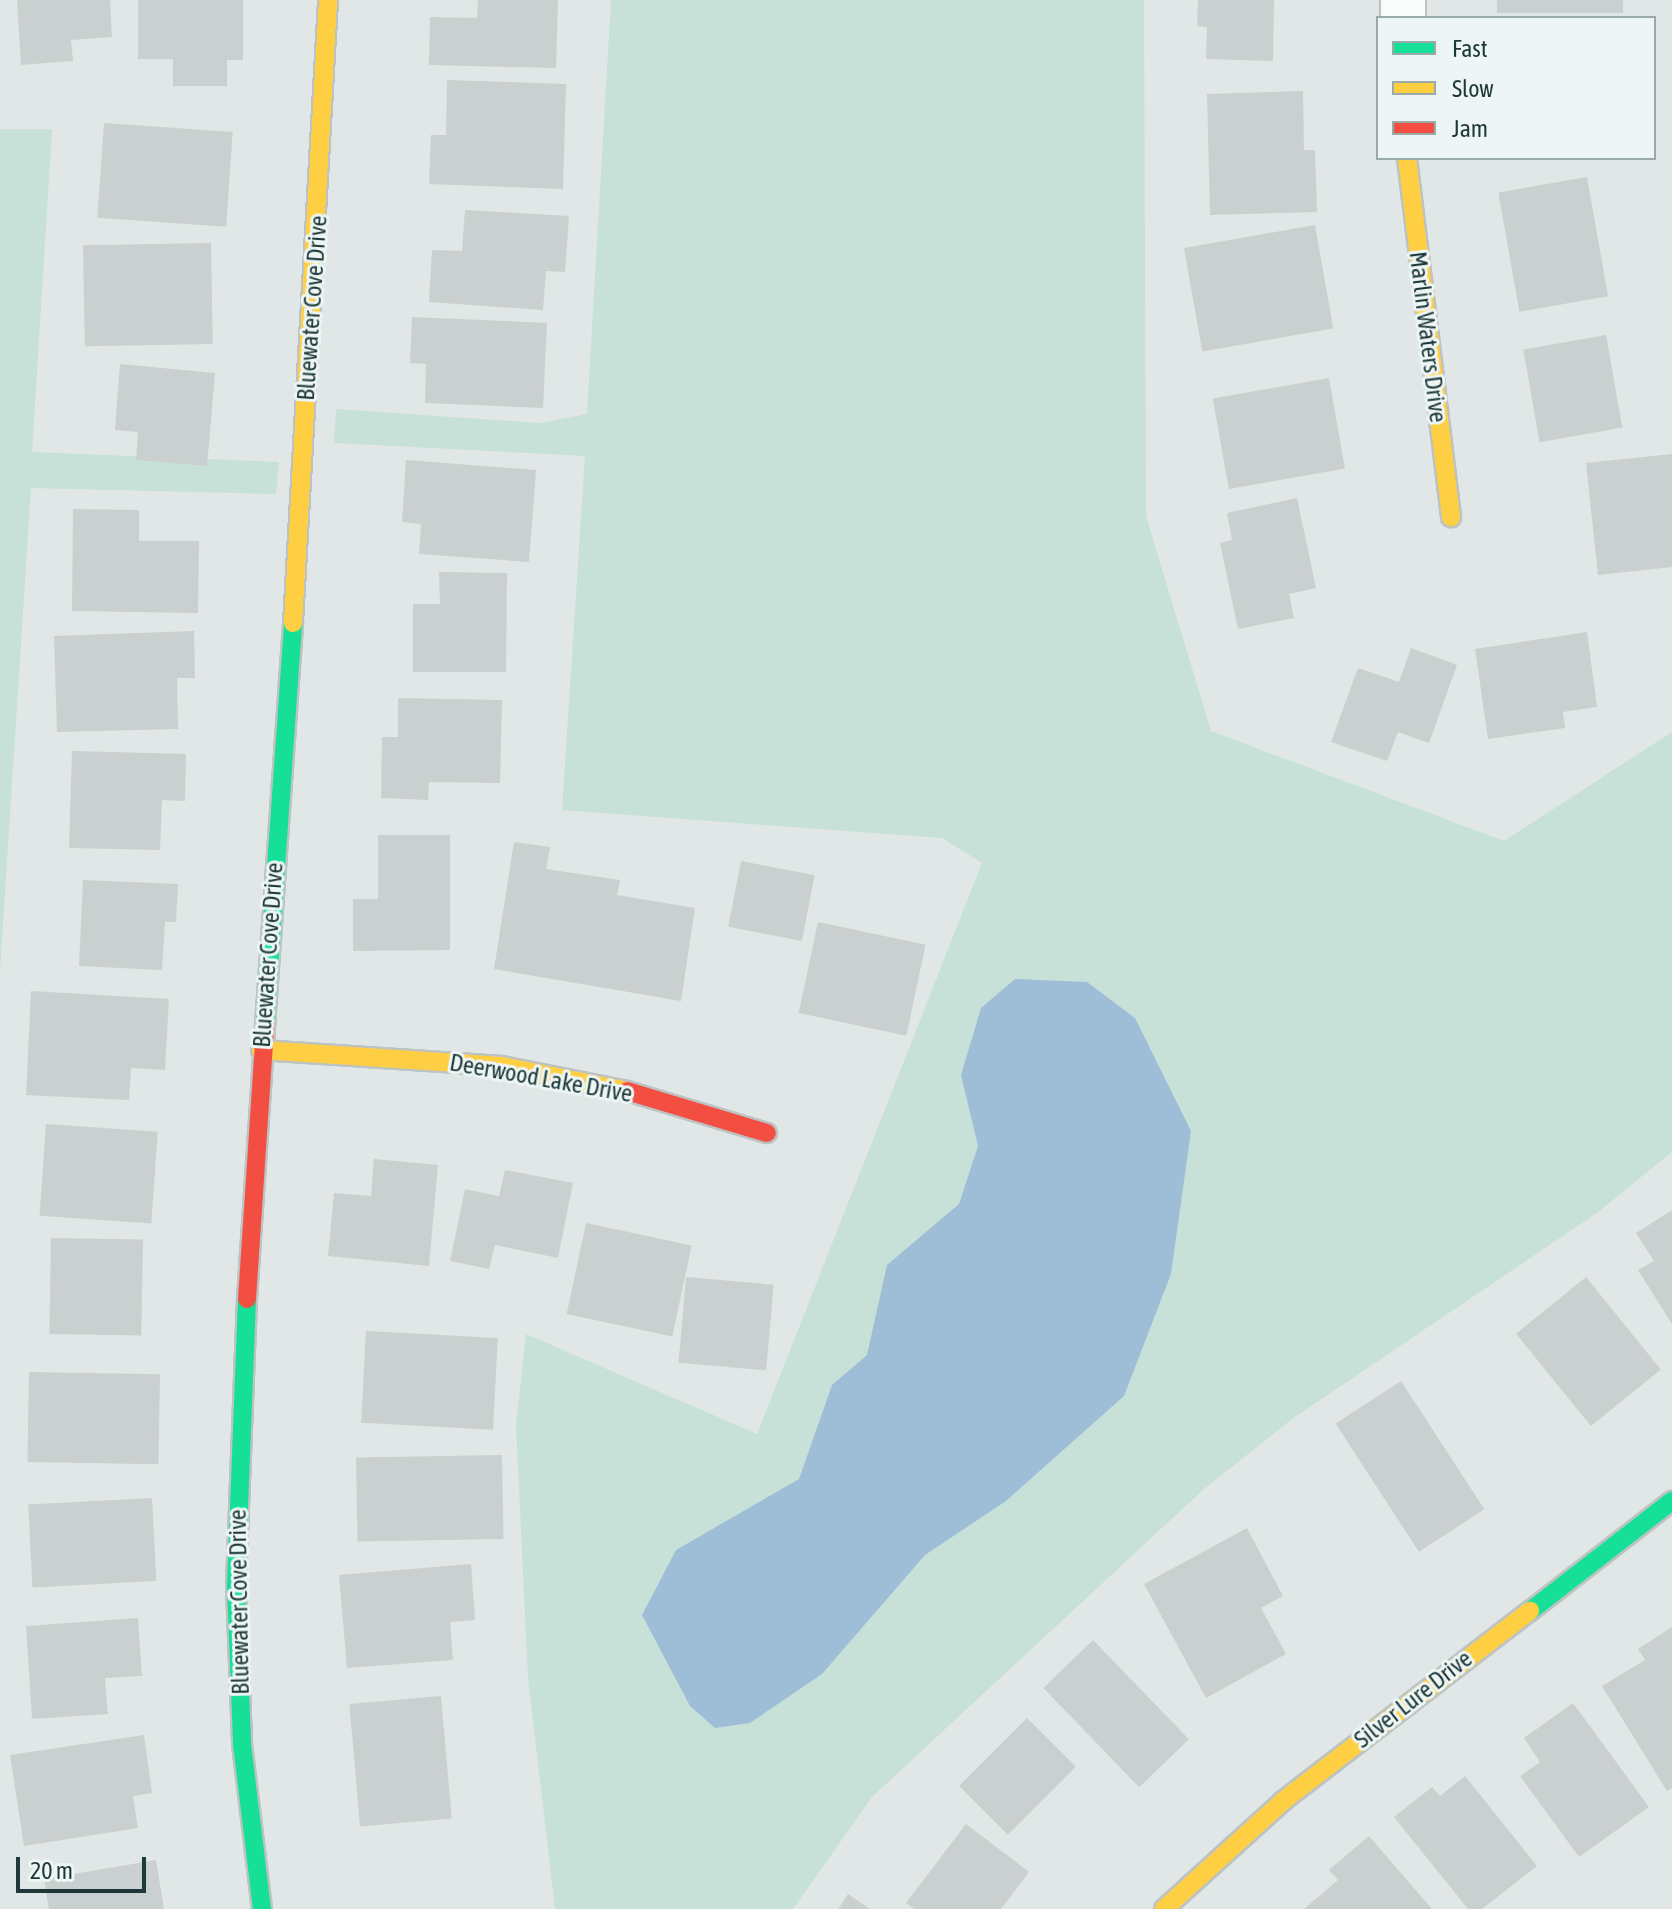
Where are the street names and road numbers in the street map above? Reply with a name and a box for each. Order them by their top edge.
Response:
street label: Bluewater Cove Drive [291,215,333,401]
street label: Marlin Waters Drive [1403,250,1453,424]
street label: Bluewater Cove Drive [247,862,289,1048]
street label: Deerwood Lake Drive [448,1048,634,1108]
street label: Bluewater Cove Drive [223,1509,255,1695]
street label: Silver Lure Drive [1348,1644,1478,1754]

